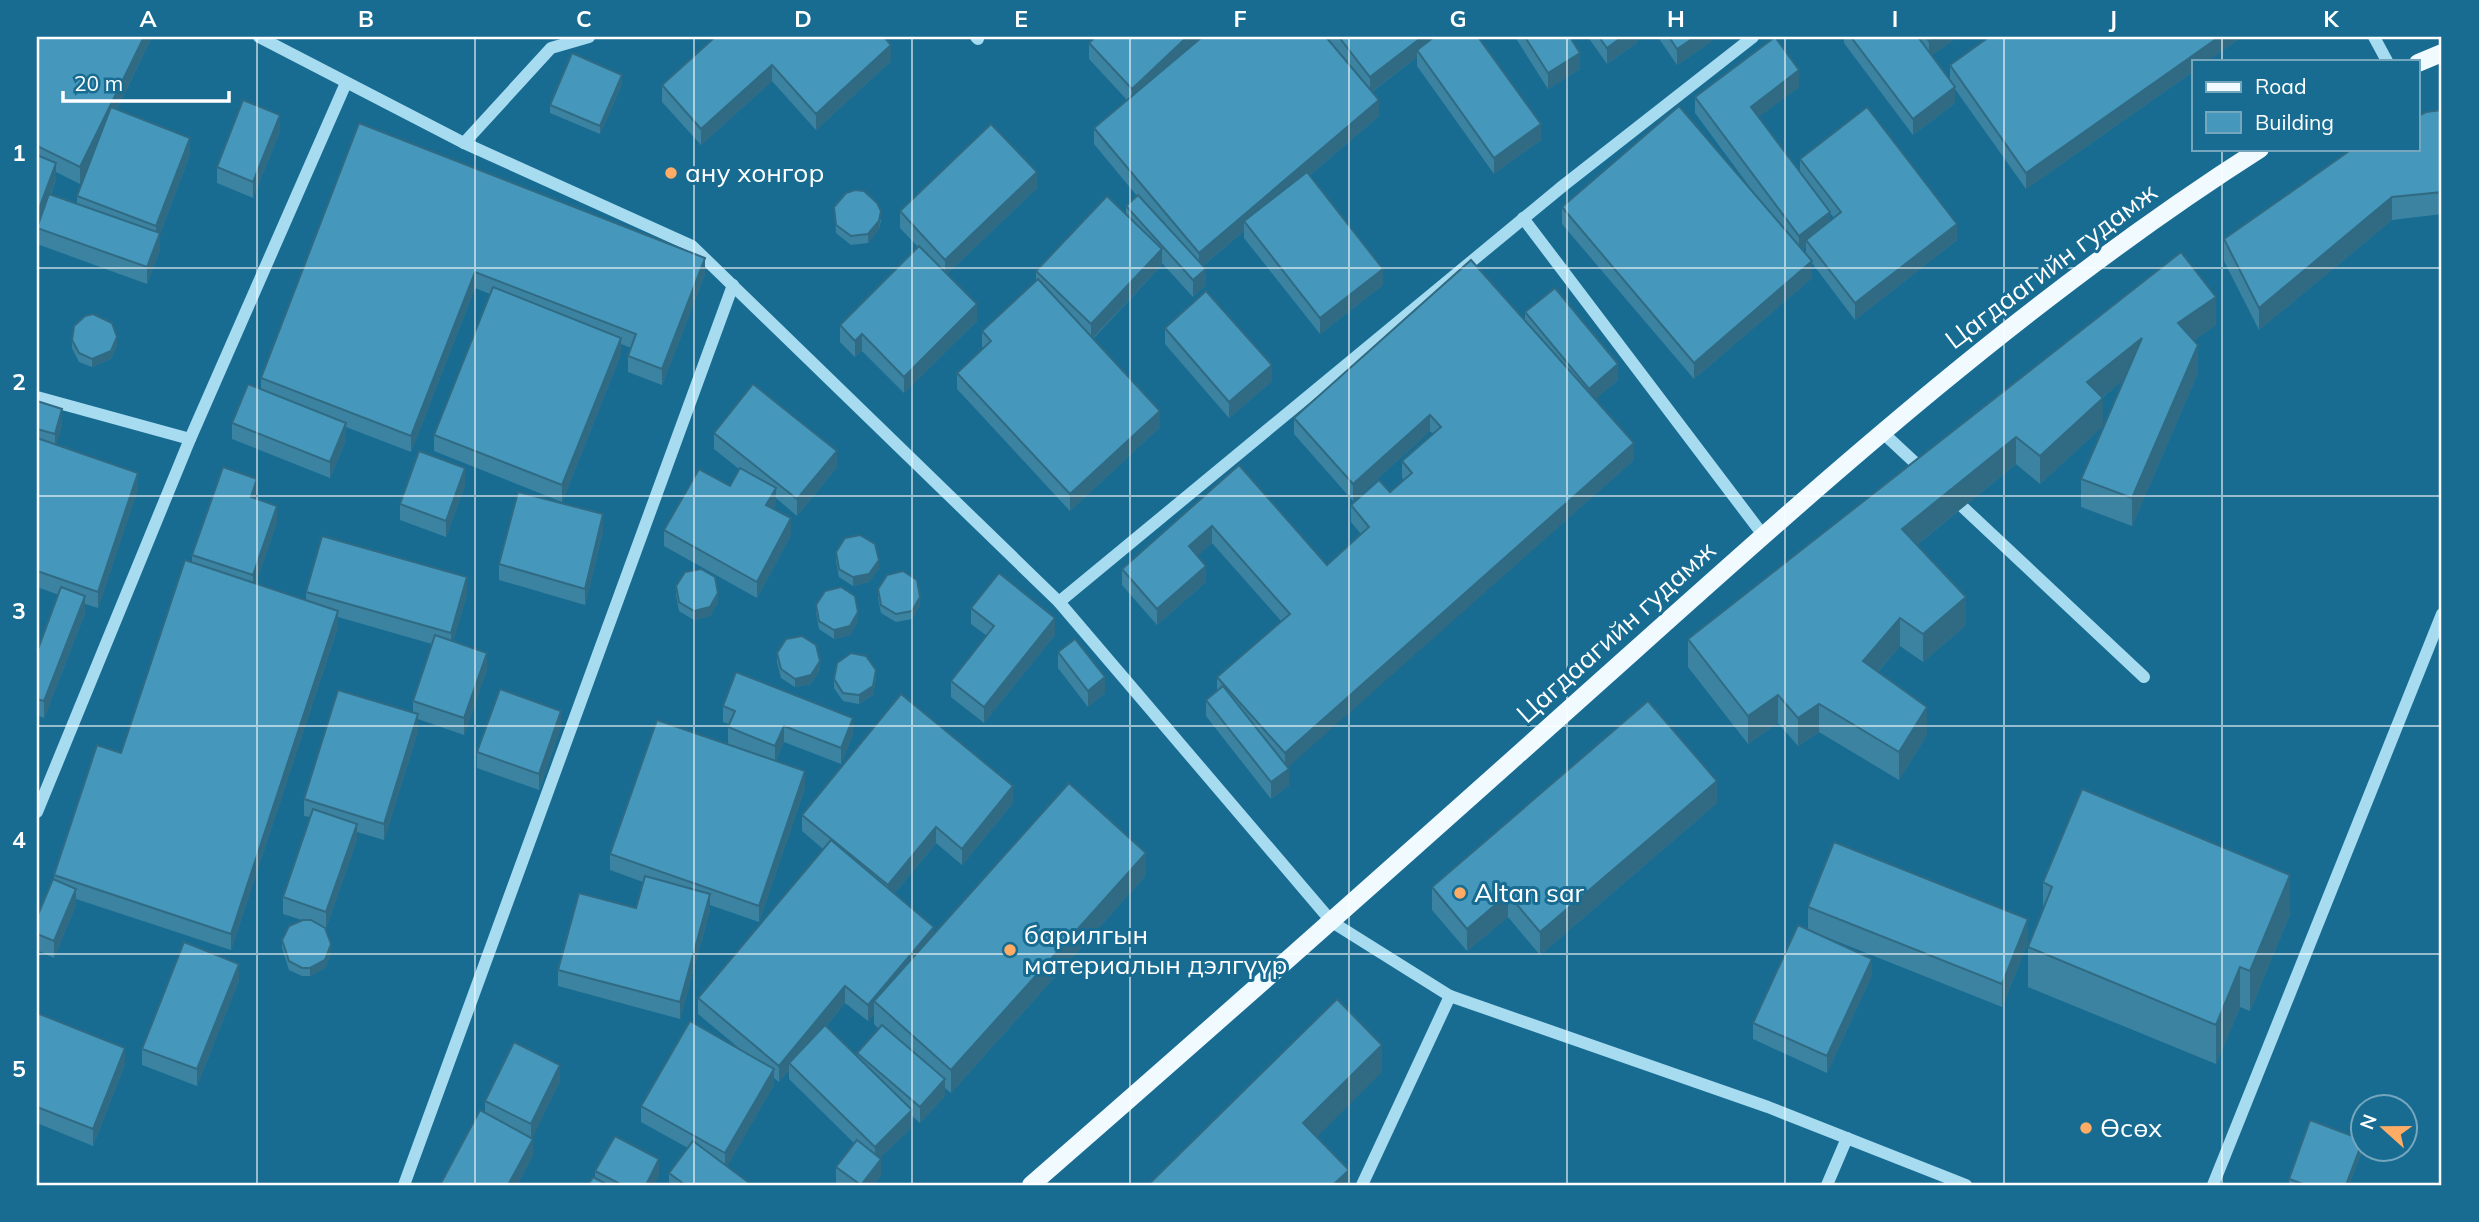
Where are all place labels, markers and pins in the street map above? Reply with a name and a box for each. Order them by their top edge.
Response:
place label: ану хонгор [685,156,824,189]
marker: ану хонгор [663,165,679,181]
place label: Altan sar [1474,876,1585,909]
marker: Altan sar [1452,885,1468,901]
place label: барилгын материалын дэлгүүр [1024,918,1287,981]
marker: барилгын материалын дэлгүүр [1002,942,1018,958]
place label: Өсөх [2100,1111,2162,1144]
marker: Өсөх [2078,1120,2094,1136]

